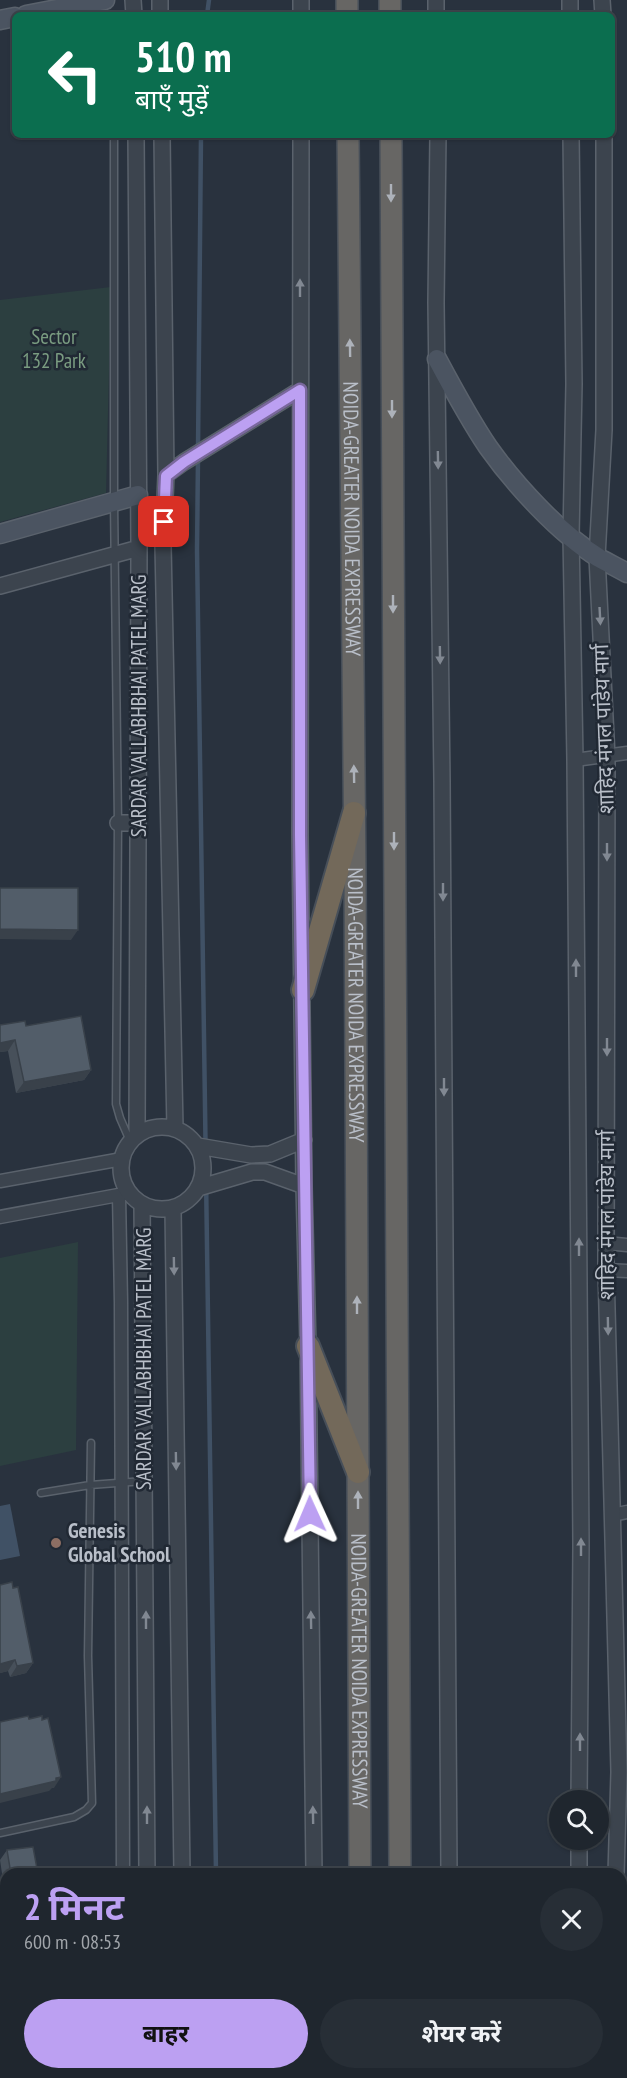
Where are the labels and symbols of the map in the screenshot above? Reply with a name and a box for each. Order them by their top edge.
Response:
one-way arrow [386,184,396,203]
one-way arrow [295,278,305,297]
park label: Sector 132 Park [22,323,86,374]
one-way arrow [345,339,355,358]
street label: NOIDA-GREATER NOIDA EXPRESSWAY [337,381,367,657]
one-way arrow [387,400,397,419]
one-way arrow [433,450,443,469]
pin [138,496,189,547]
street label: SARDAR VALLABHBHAI PATEL MARG [125,575,152,837]
one-way arrow [388,595,398,614]
one-way arrow [596,606,605,625]
street label: शाहिद मंगल पांडेय मार्ग [587,642,620,814]
one-way arrow [436,645,445,664]
one-way arrow [349,765,359,784]
one-way arrow [389,832,399,851]
one-way arrow [602,843,612,862]
street label: NOIDA-GREATER NOIDA EXPRESSWAY [342,867,370,1143]
one-way arrow [438,882,448,901]
one-way arrow [572,958,581,977]
one-way arrow [602,1038,612,1057]
one-way arrow [439,1077,449,1096]
street label: शाहिद मंगल पांडेय मार्ग [593,1129,620,1300]
street label: SARDAR VALLABHBHAI PATEL MARG [130,1228,157,1490]
one-way arrow [574,1237,584,1256]
one-way arrow [169,1257,178,1276]
one-way arrow [352,1296,362,1315]
one-way arrow [603,1317,613,1336]
one-way arrow [172,1452,181,1471]
position arrow [278,1482,342,1546]
one-way arrow [353,1491,363,1510]
place label: Genesis Global School [68,1517,171,1568]
street label: NOIDA-GREATER NOIDA EXPRESSWAY [345,1533,374,1809]
marker: Genesis Global School [49,1536,63,1550]
one-way arrow [576,1537,586,1556]
one-way arrow [141,1611,150,1630]
one-way arrow [306,1611,316,1630]
one-way arrow [575,1732,585,1751]
one-way arrow [142,1806,152,1825]
one-way arrow [308,1806,318,1825]

